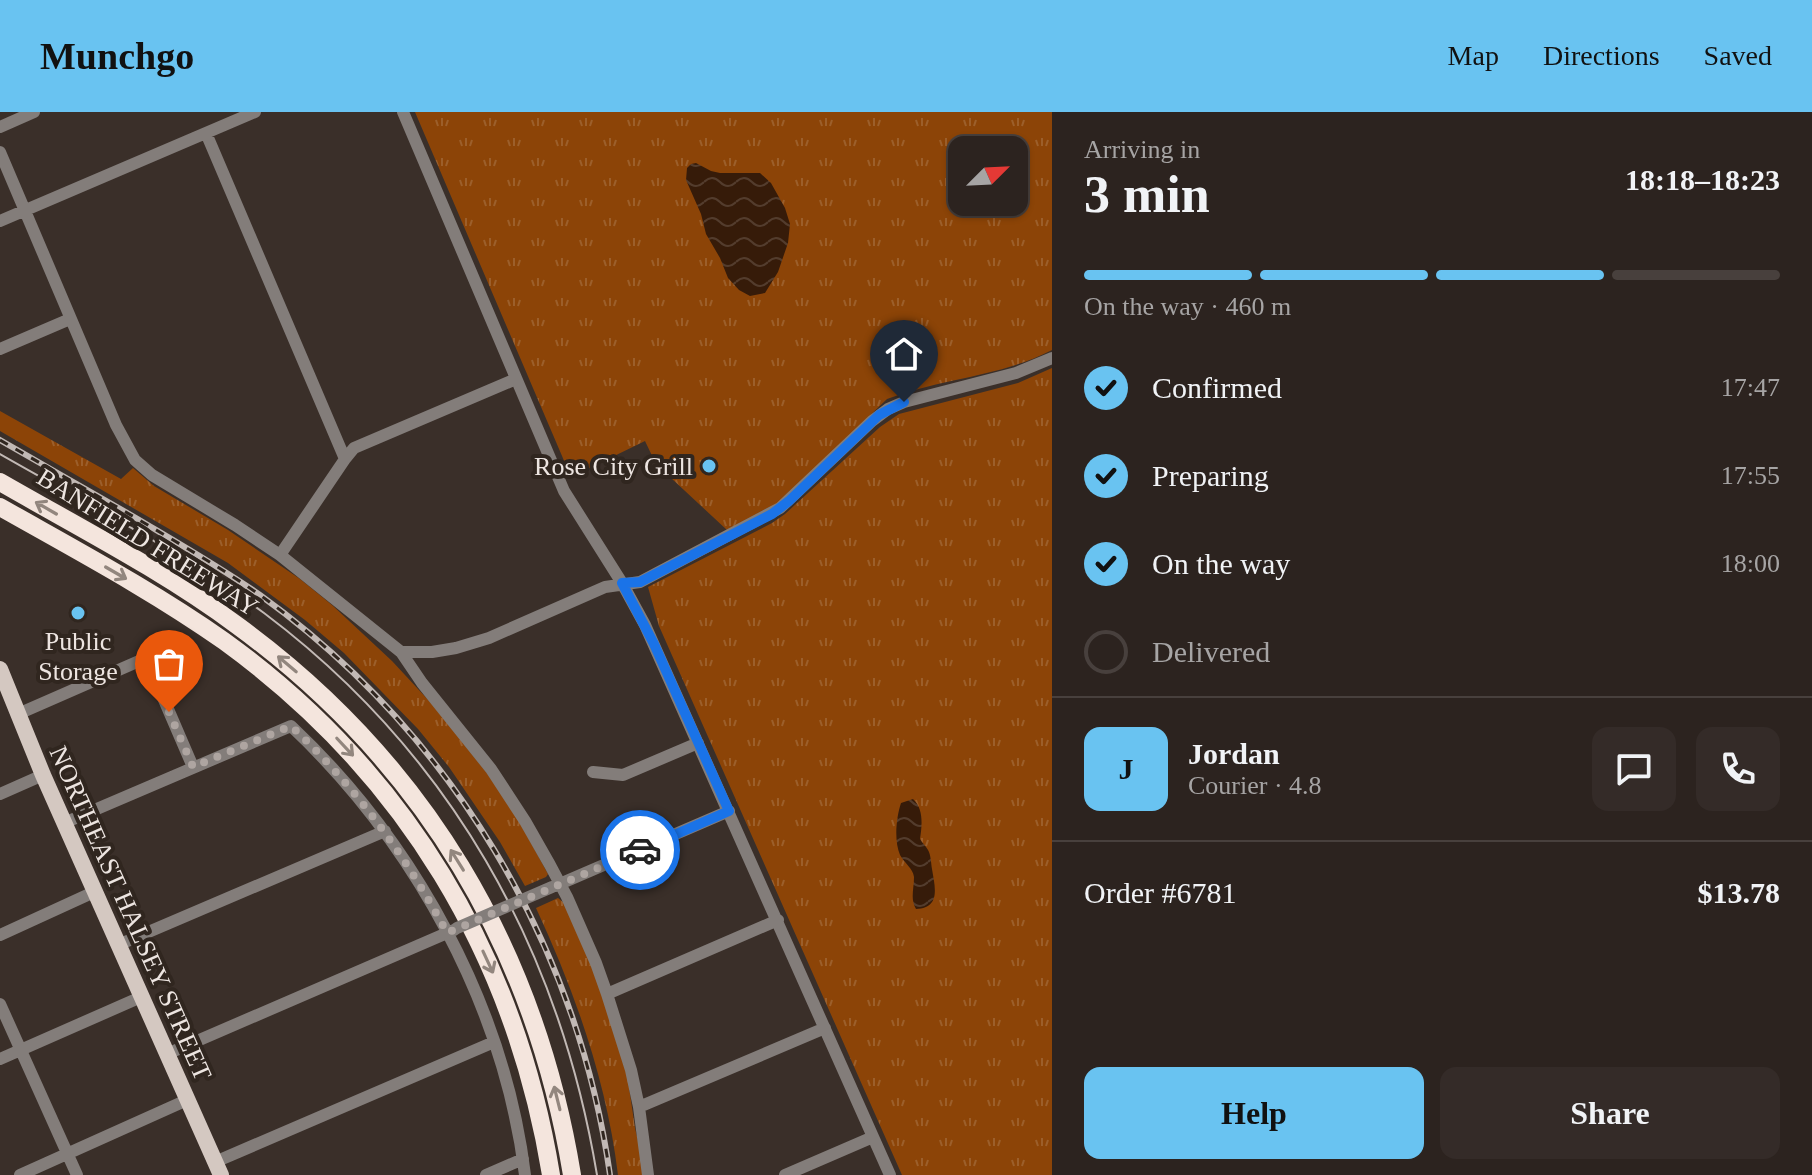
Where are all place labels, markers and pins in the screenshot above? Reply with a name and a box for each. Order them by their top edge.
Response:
pin [870,320,938,402]
place label: Rose City Grill [534,452,693,481]
marker: Rose City Grill [700,457,718,475]
marker: Public Storage [69,604,87,622]
place label: Public Storage [38,627,118,686]
pin [135,630,203,712]

